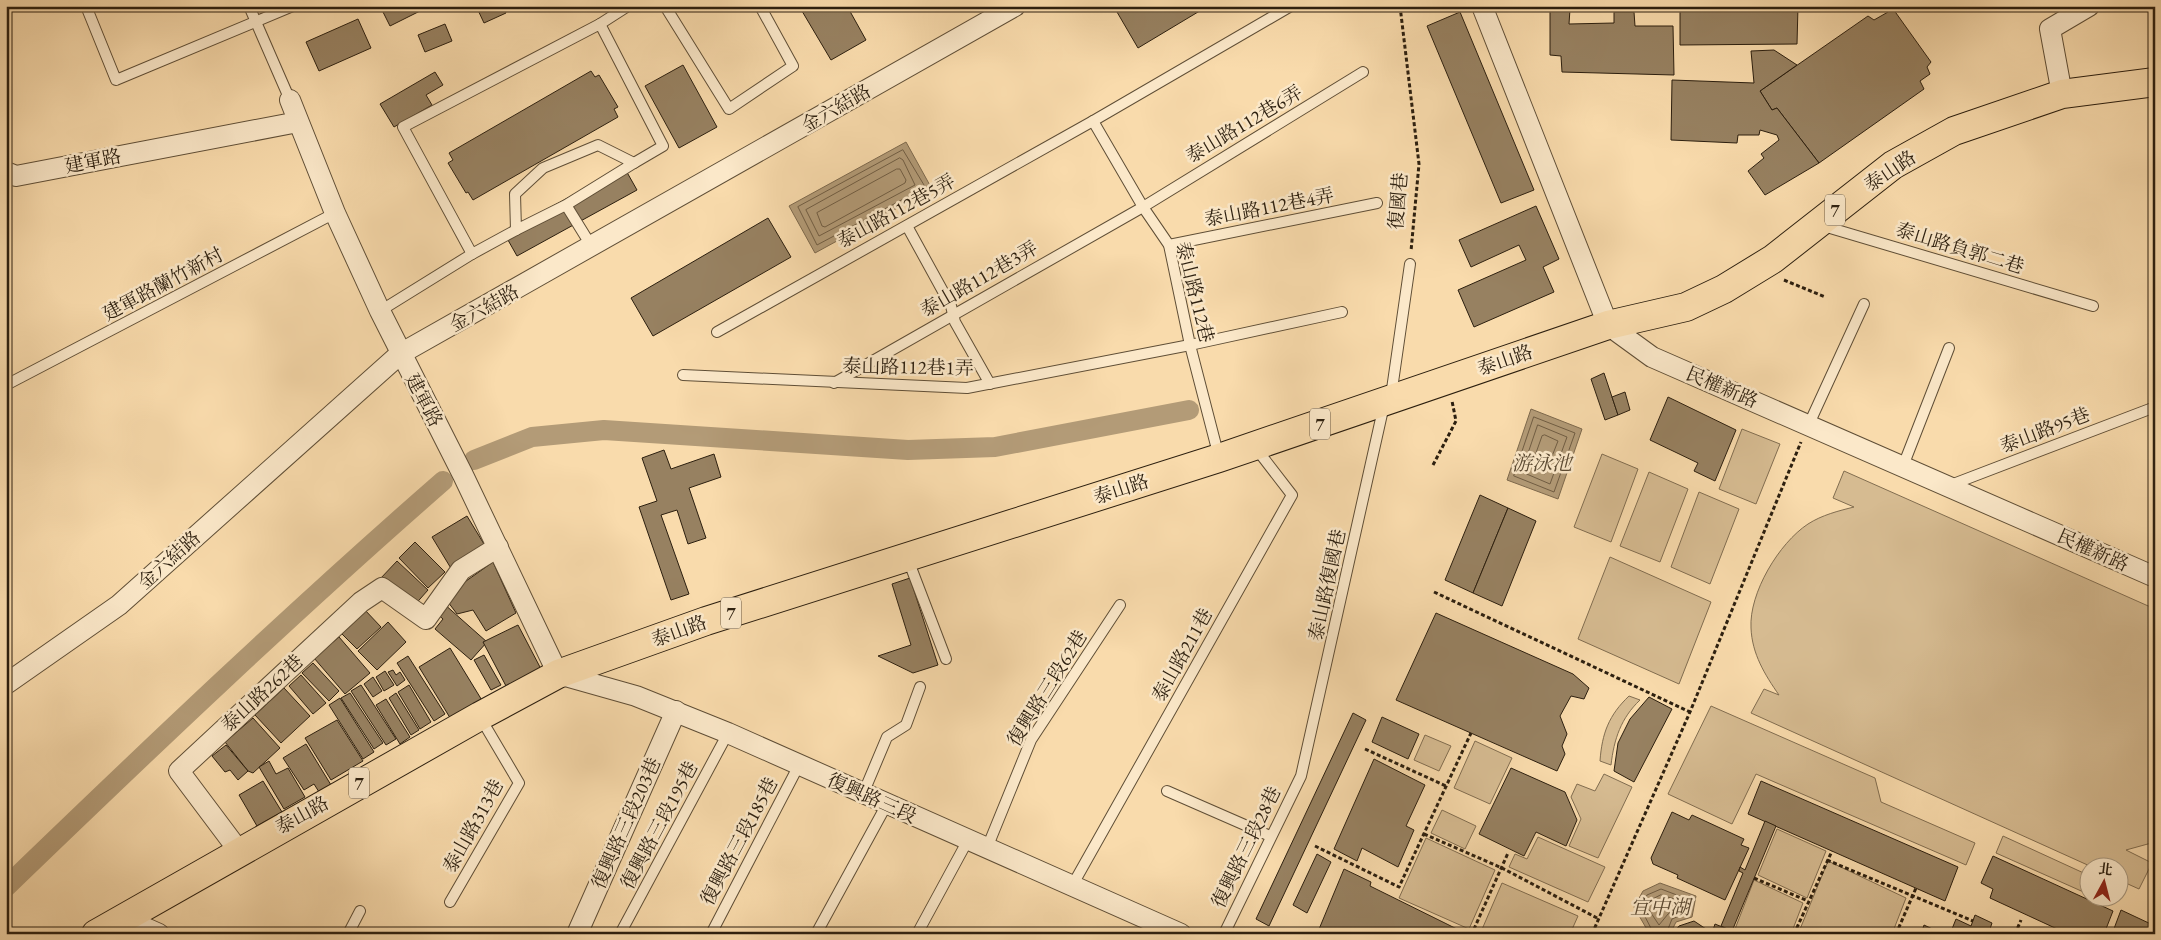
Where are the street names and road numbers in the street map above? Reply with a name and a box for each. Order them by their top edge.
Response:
street label: 金六結路 [797,78,875,138]
street label: 泰山路112巷6弄 [1181,79,1307,169]
street label: 建軍路 [63,143,123,179]
street label: 泰山路 [1859,145,1921,197]
street label: 泰山路112巷5弄 [832,168,960,254]
street label: 復國巷 [1383,172,1413,230]
street label: 泰山路112巷4弄 [1202,182,1336,232]
road number: 7 [1825,194,1845,226]
street label: 泰山路負郭二巷 [1893,217,2027,279]
street label: 泰山路112巷3弄 [916,235,1042,323]
street label: 泰山路112巷 [1170,239,1220,345]
street label: 建軍路蘭竹新村 [98,242,228,326]
street label: 金六結路 [445,279,523,337]
street label: 泰山路 [1474,339,1536,381]
street label: 泰山路112巷1弄 [842,353,974,381]
street label: 民權新路 [1682,361,1762,413]
street label: 建軍路 [400,369,448,431]
street label: 泰山路95巷 [1997,401,2093,459]
road number: 7 [1310,408,1330,439]
street label: 泰山路 [1090,468,1152,510]
street label: 民權新路 [2053,523,2133,577]
street label: 金六結路 [132,525,206,595]
street label: 泰山路復國巷 [1303,527,1351,643]
road number: 7 [721,598,741,628]
street label: 泰山路211巷 [1146,604,1218,706]
street label: 泰山路 [648,610,710,652]
street label: 復興路三段62巷 [1001,625,1093,751]
street label: 泰山路262巷 [216,649,308,737]
street label: 復興路三段203巷 [586,753,666,893]
street label: 復興路三段195巷 [615,757,703,893]
street label: 復興路三段 [824,767,920,829]
road number: 7 [349,768,369,798]
street label: 復興路三段185巷 [695,773,783,909]
street label: 泰山路313巷 [437,775,509,877]
street label: 復興路三段28巷 [1206,782,1286,912]
street label: 泰山路 [271,790,333,840]

